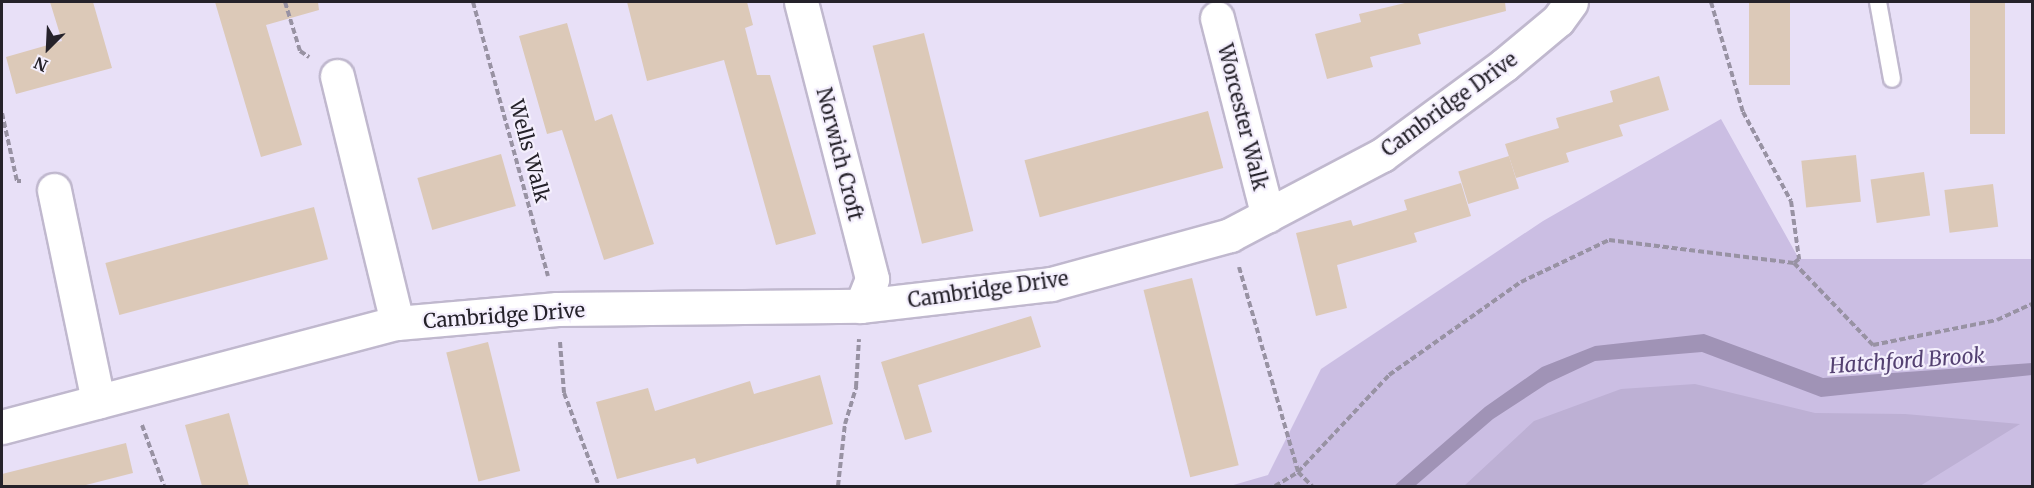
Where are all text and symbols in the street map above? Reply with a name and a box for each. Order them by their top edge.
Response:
north arrow [18,18,78,78]
street label: Worcester Walk [1213,41,1273,193]
street label: Cambridge Drive [1376,47,1522,161]
text: N [31,53,51,76]
street label: Norwich Croft [812,85,868,223]
street label: Wells Walk [505,97,555,205]
street label: Cambridge Drive [906,266,1070,312]
street label: Cambridge Drive [422,297,586,333]
water label: Hatchford Brook [1829,343,1985,379]

